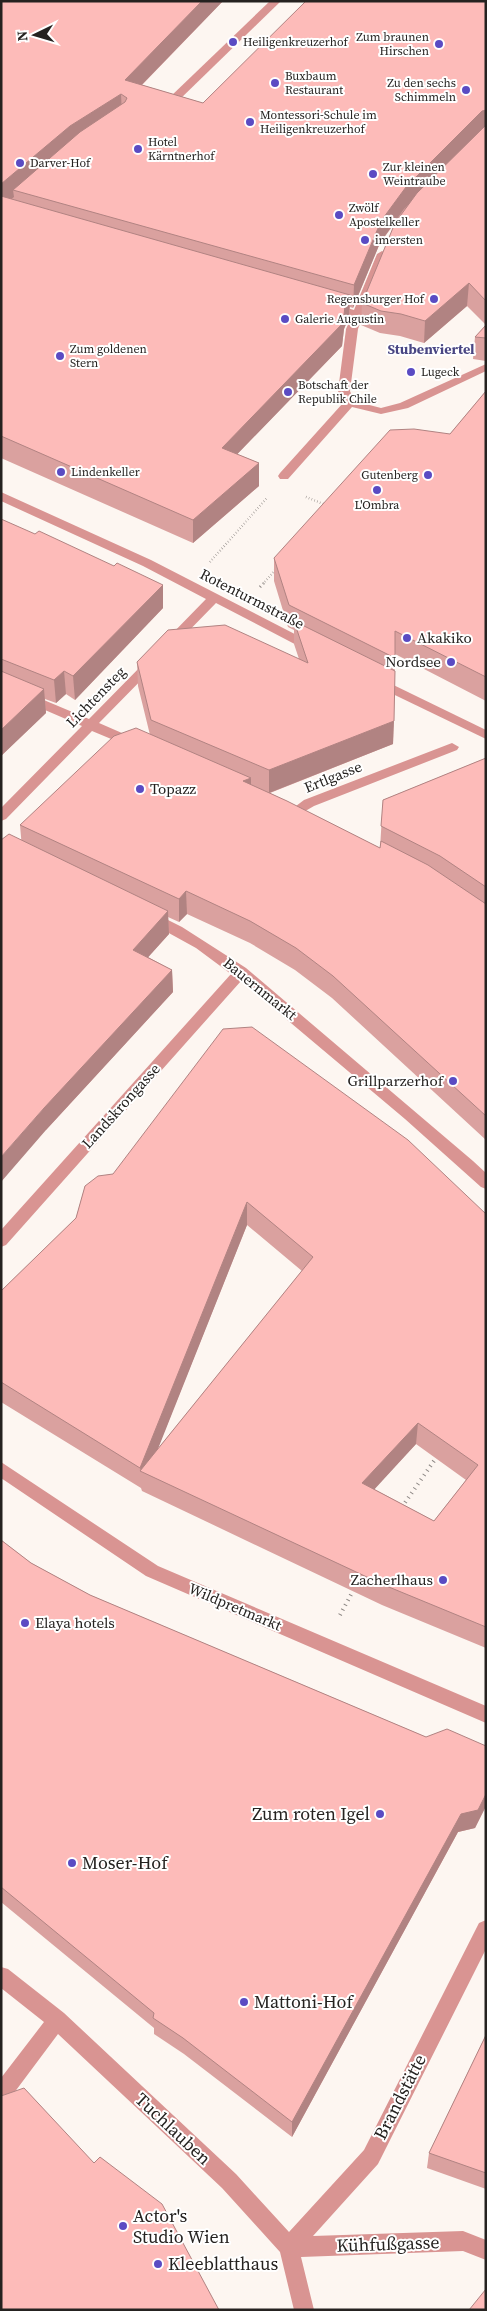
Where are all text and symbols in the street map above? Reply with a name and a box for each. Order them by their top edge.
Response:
north arrow [10,10,60,60]
place label: Zum braunen Hirschen [356,29,429,59]
text: N [12,30,32,42]
place label: Heiligenkreuzerhof [243,34,350,50]
marker: Heiligenkreuzerhof [227,36,239,48]
marker: Zum braunen Hirschen [433,38,445,50]
place label: Buxbaum Restaurant [285,68,343,98]
place label: Zu den sechs Schimmeln [387,75,456,105]
marker: Buxbaum Restaurant [269,77,281,89]
marker: Zu den sechs Schimmeln [460,84,472,96]
place label: Montessori-Schule im Heiligenkreuzerhof [260,107,377,137]
marker: Montessori-Schule im Heiligenkreuzerhof [244,116,256,128]
place label: Hotel Kärntnerhof [148,134,216,164]
marker: Hotel Kärntnerhof [132,143,144,155]
place label: Darver-Hof [30,155,92,171]
marker: Darver-Hof [14,157,26,169]
place label: Zur kleinen Weintraube [383,159,446,189]
marker: Zur kleinen Weintraube [367,168,379,180]
place label: Zwölf Apostelkeller [349,200,420,230]
marker: Zwölf Apostelkeller [333,209,345,221]
place label: imersten [375,232,423,248]
marker: imersten [359,234,371,246]
place label: Regensburger Hof [327,291,426,307]
marker: Regensburger Hof [428,293,440,305]
place label: Galerie Augustin [295,311,384,327]
marker: Galerie Augustin [279,313,291,325]
district label: Stubenviertel [387,339,475,359]
place label: Zum goldenen Stern [70,341,147,371]
marker: Zum goldenen Stern [54,350,66,362]
place label: Lugeck [421,364,460,380]
marker: Lugeck [405,366,417,378]
place label: Botschaft der Republik Chile [298,377,377,407]
marker: Botschaft der Republik Chile [282,386,294,398]
place label: Lindenkeller [71,464,140,480]
marker: Lindenkeller [55,466,67,478]
place label: Gutenberg [361,467,418,483]
marker: Gutenberg [422,469,434,481]
marker: L'Ombra [371,484,383,496]
place label: L'Ombra [355,497,400,513]
street label: Rotenturmstraße [196,563,308,634]
place label: Akakiko [417,627,472,648]
marker: Akakiko [401,632,413,644]
place label: Nordsee [385,651,441,672]
marker: Nordsee [445,656,457,668]
street label: Lichtensteg [61,661,130,732]
street label: Ertlgasse [301,755,365,798]
place label: Topazz [150,778,196,799]
marker: Topazz [134,783,146,795]
street label: Bauernmarkt [219,952,302,1025]
street label: Landskrongasse [77,1058,165,1153]
place label: Grillparzerhof [347,1070,445,1091]
marker: Grillparzerhof [447,1075,459,1087]
place label: Zacherlhaus [351,1569,433,1590]
marker: Zacherlhaus [437,1574,449,1586]
street label: Wildpretmarkt [185,1578,285,1636]
place label: Elaya hotels [35,1612,115,1633]
marker: Elaya hotels [19,1617,31,1629]
place label: Zum roten Igel [252,1801,370,1826]
marker: Zum roten Igel [374,1808,386,1820]
place label: Moser-Hof [82,1850,169,1875]
marker: Moser-Hof [66,1857,78,1869]
place label: Mattoni-Hof [254,1989,354,2014]
marker: Mattoni-Hof [238,1996,250,2008]
street label: Brandstätte [367,2050,432,2144]
street label: Tuchlauben [130,2087,217,2170]
place label: Actor's Studio Wien [133,2203,230,2249]
marker: Actor's Studio Wien [117,2220,129,2232]
street label: Kühfußgasse [336,2229,440,2258]
place label: Kleeblatthaus [168,2251,278,2276]
marker: Kleeblatthaus [152,2258,164,2270]

